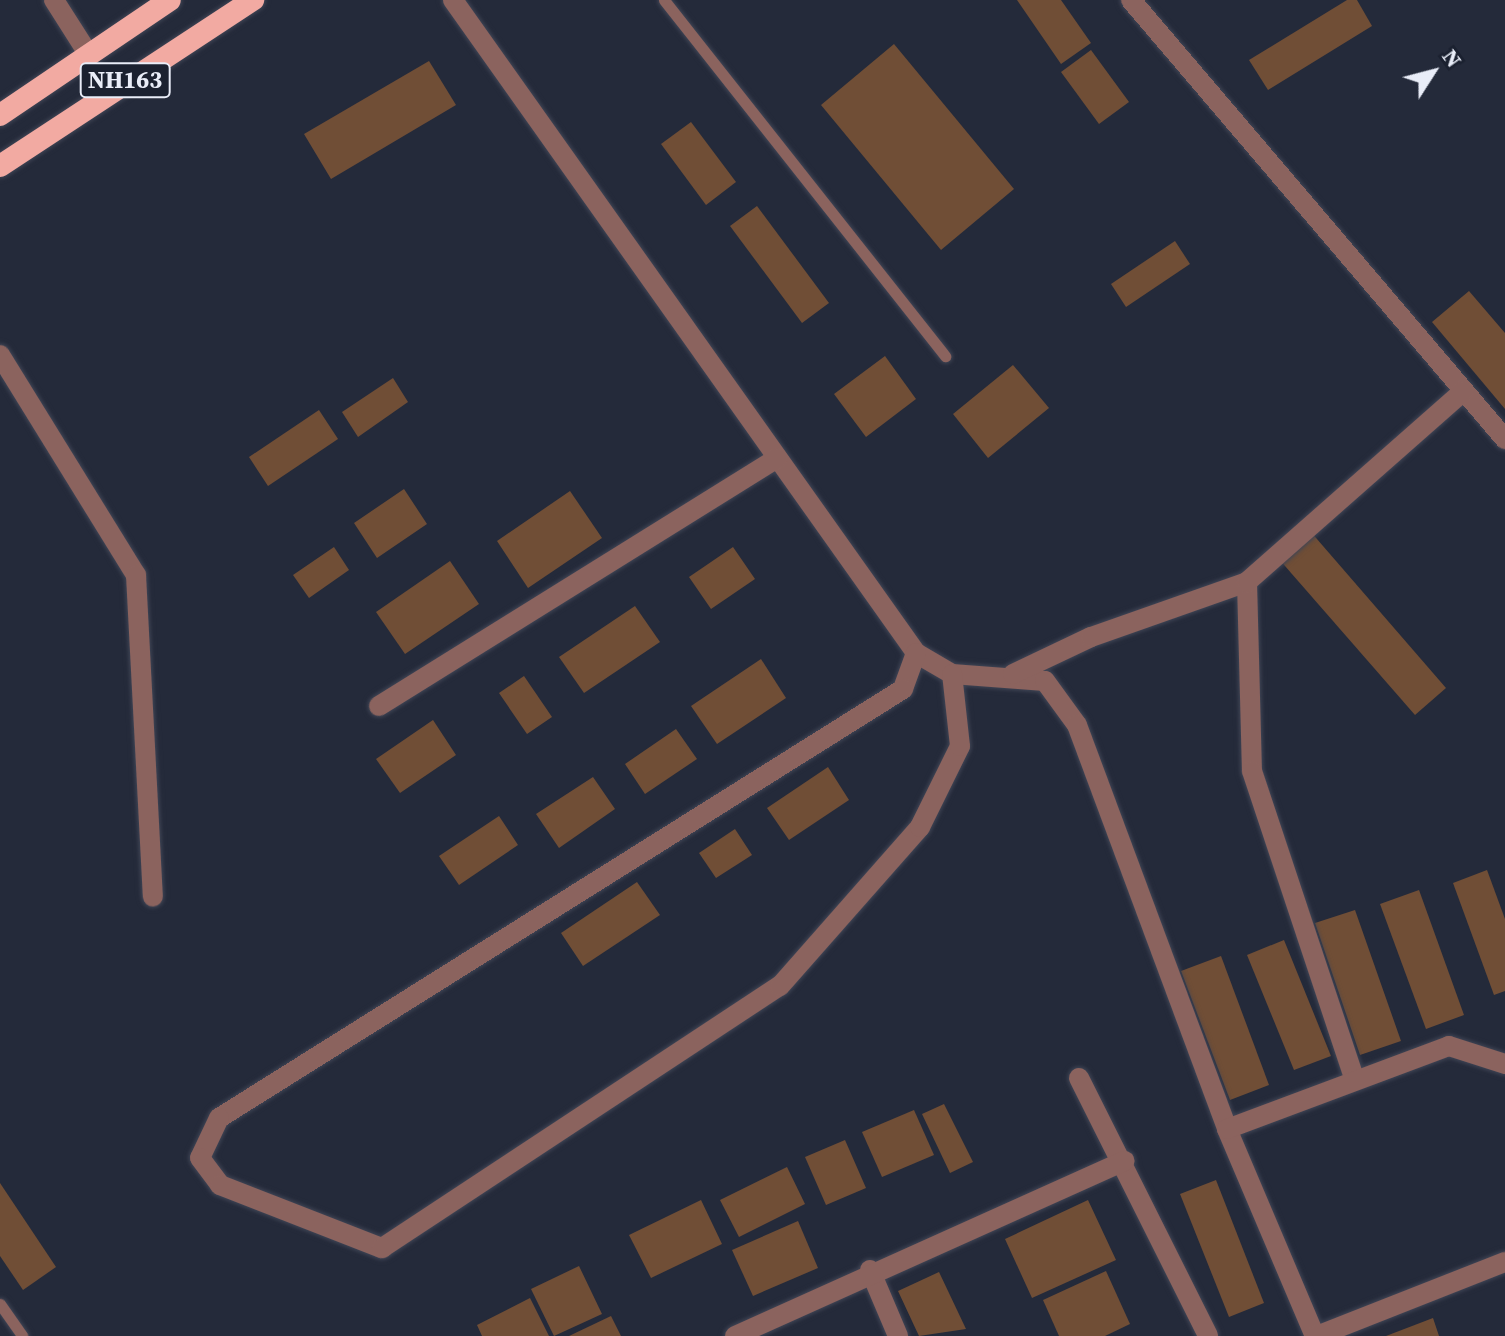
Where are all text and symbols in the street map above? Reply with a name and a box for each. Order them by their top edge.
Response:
north arrow [1393,32,1473,112]
text: N [1436,43,1469,73]
road number: NH163 [79,60,171,100]

